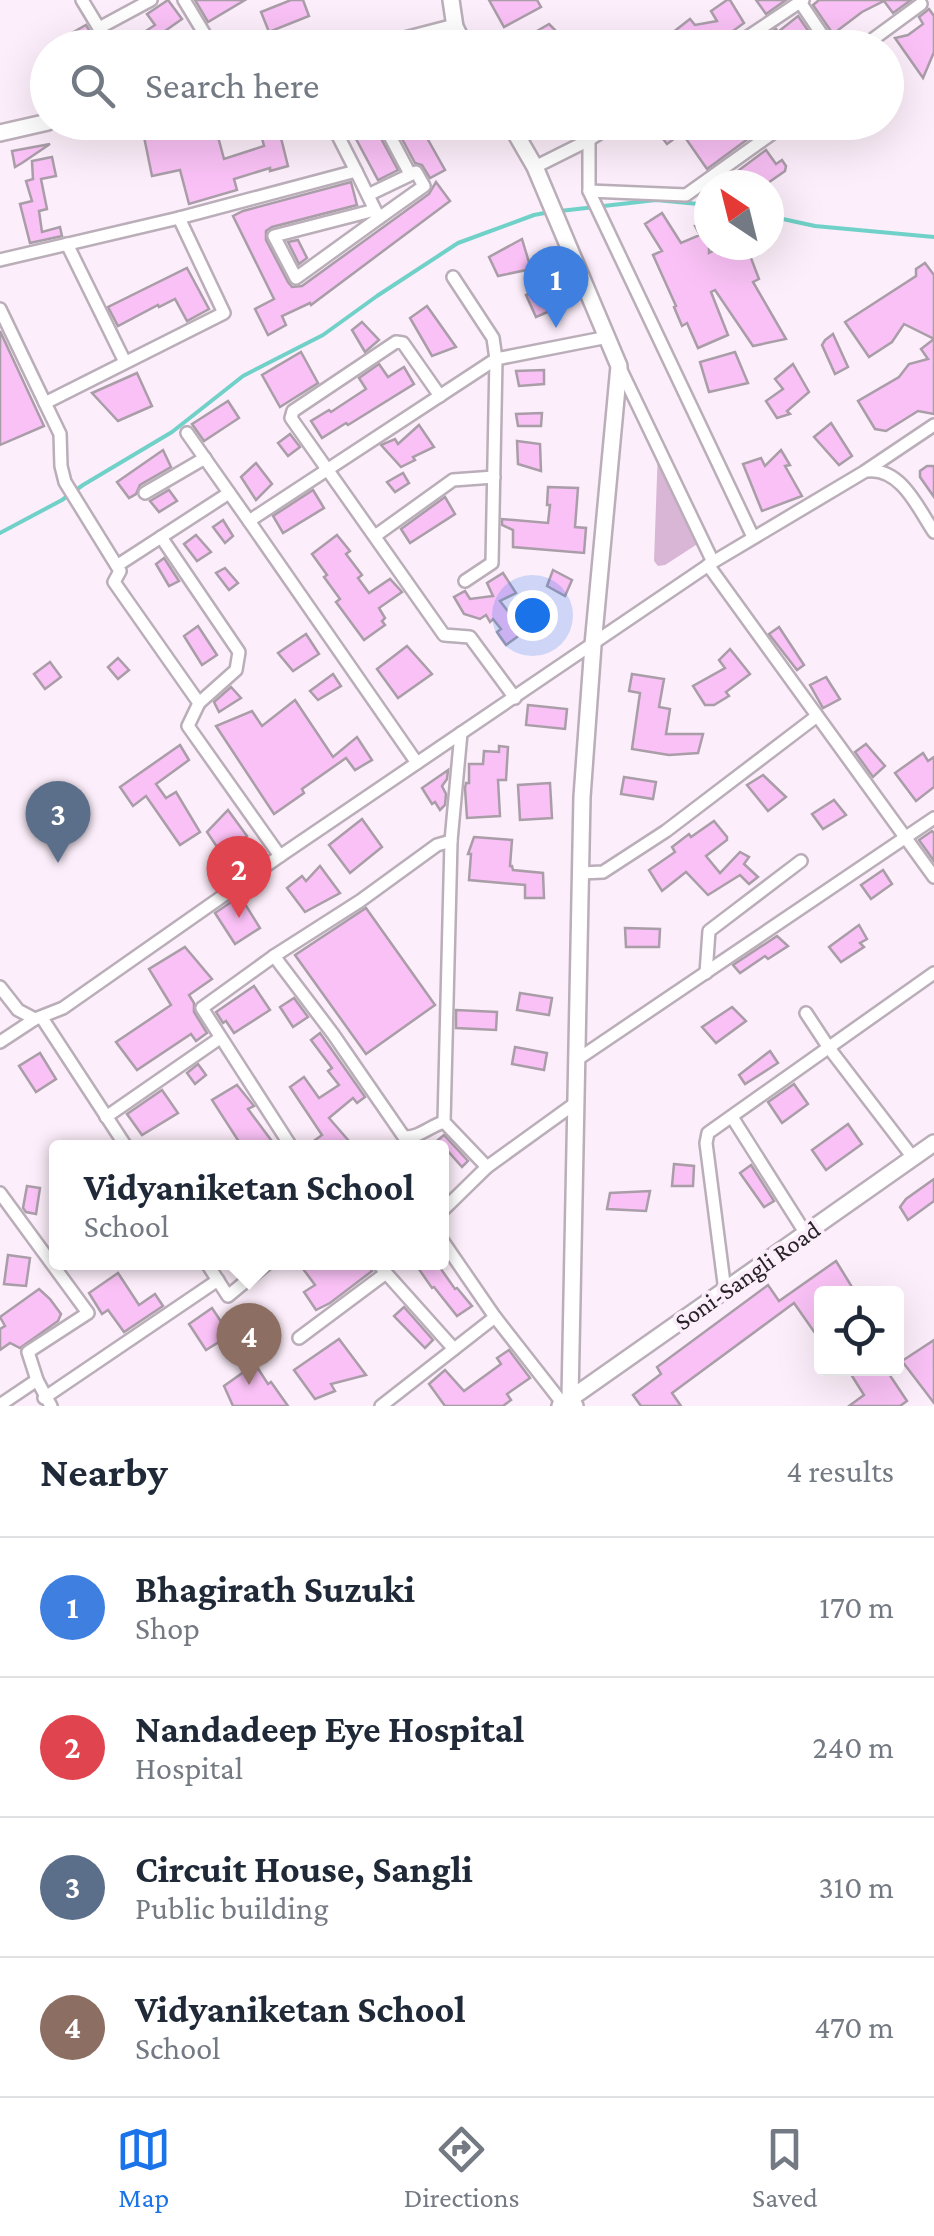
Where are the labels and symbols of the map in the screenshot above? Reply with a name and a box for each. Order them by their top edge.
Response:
north arrow [694,170,784,260]
pin: 1 [524,245,588,328]
your location [507,590,558,641]
pin: 3 [26,780,90,863]
pin: 2 [206,836,272,918]
street label: Soni-Sangli Road [670,1215,825,1336]
pin: 4 [216,1302,282,1385]

